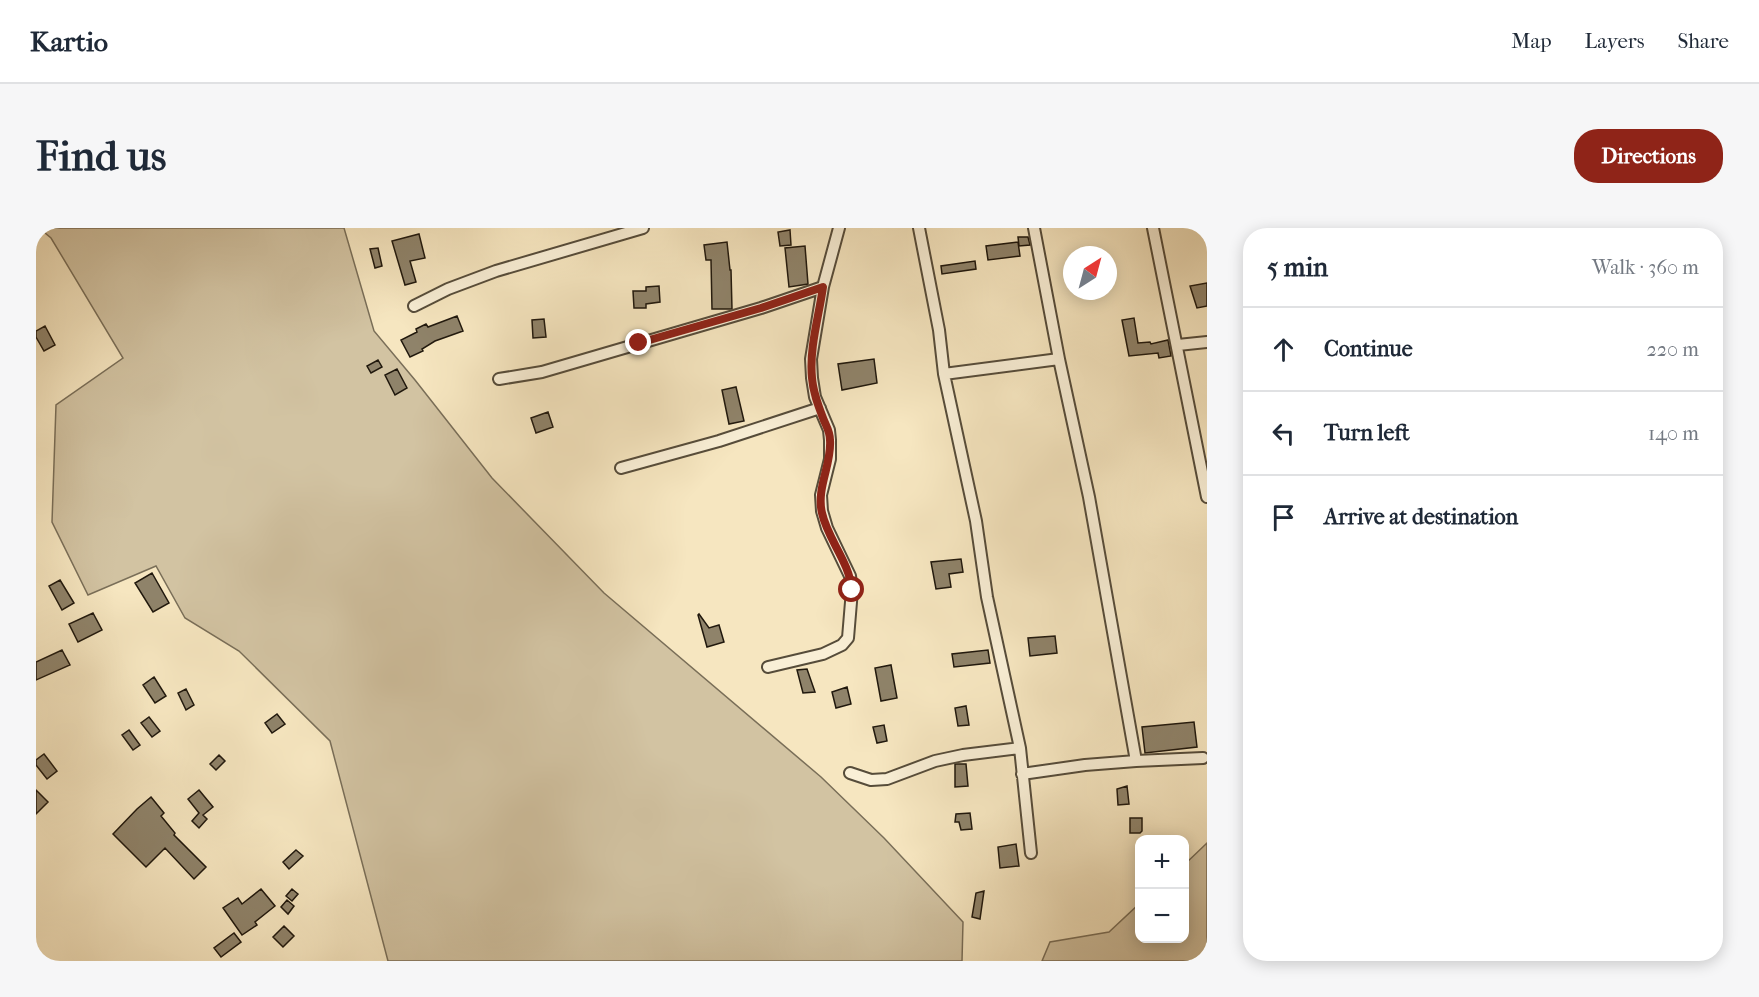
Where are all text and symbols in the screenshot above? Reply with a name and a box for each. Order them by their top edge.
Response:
text: Kartio [30,25,108,58]
text: Map [1511,29,1552,53]
text: Layers [1585,29,1644,53]
text: Share [1677,29,1729,53]
button: Directions [1574,129,1723,183]
text: Find us [36,132,166,181]
north arrow [1063,246,1117,300]
text: 5 min [1267,252,1328,283]
text: Walk · 360 m [1592,256,1699,279]
route end [625,329,651,355]
icon: ahead [1267,333,1300,366]
text: Continue [1324,336,1413,362]
text: 220 m [1646,338,1699,361]
icon: left [1267,417,1300,450]
text: Turn left [1324,420,1410,446]
text: 140 m [1648,422,1699,445]
icon: arrive [1267,501,1300,534]
text: Arrive at destination [1324,504,1518,530]
route start [838,576,864,602]
map controls [1135,835,1189,943]
button: + [1135,835,1189,889]
button: − [1135,889,1189,943]

